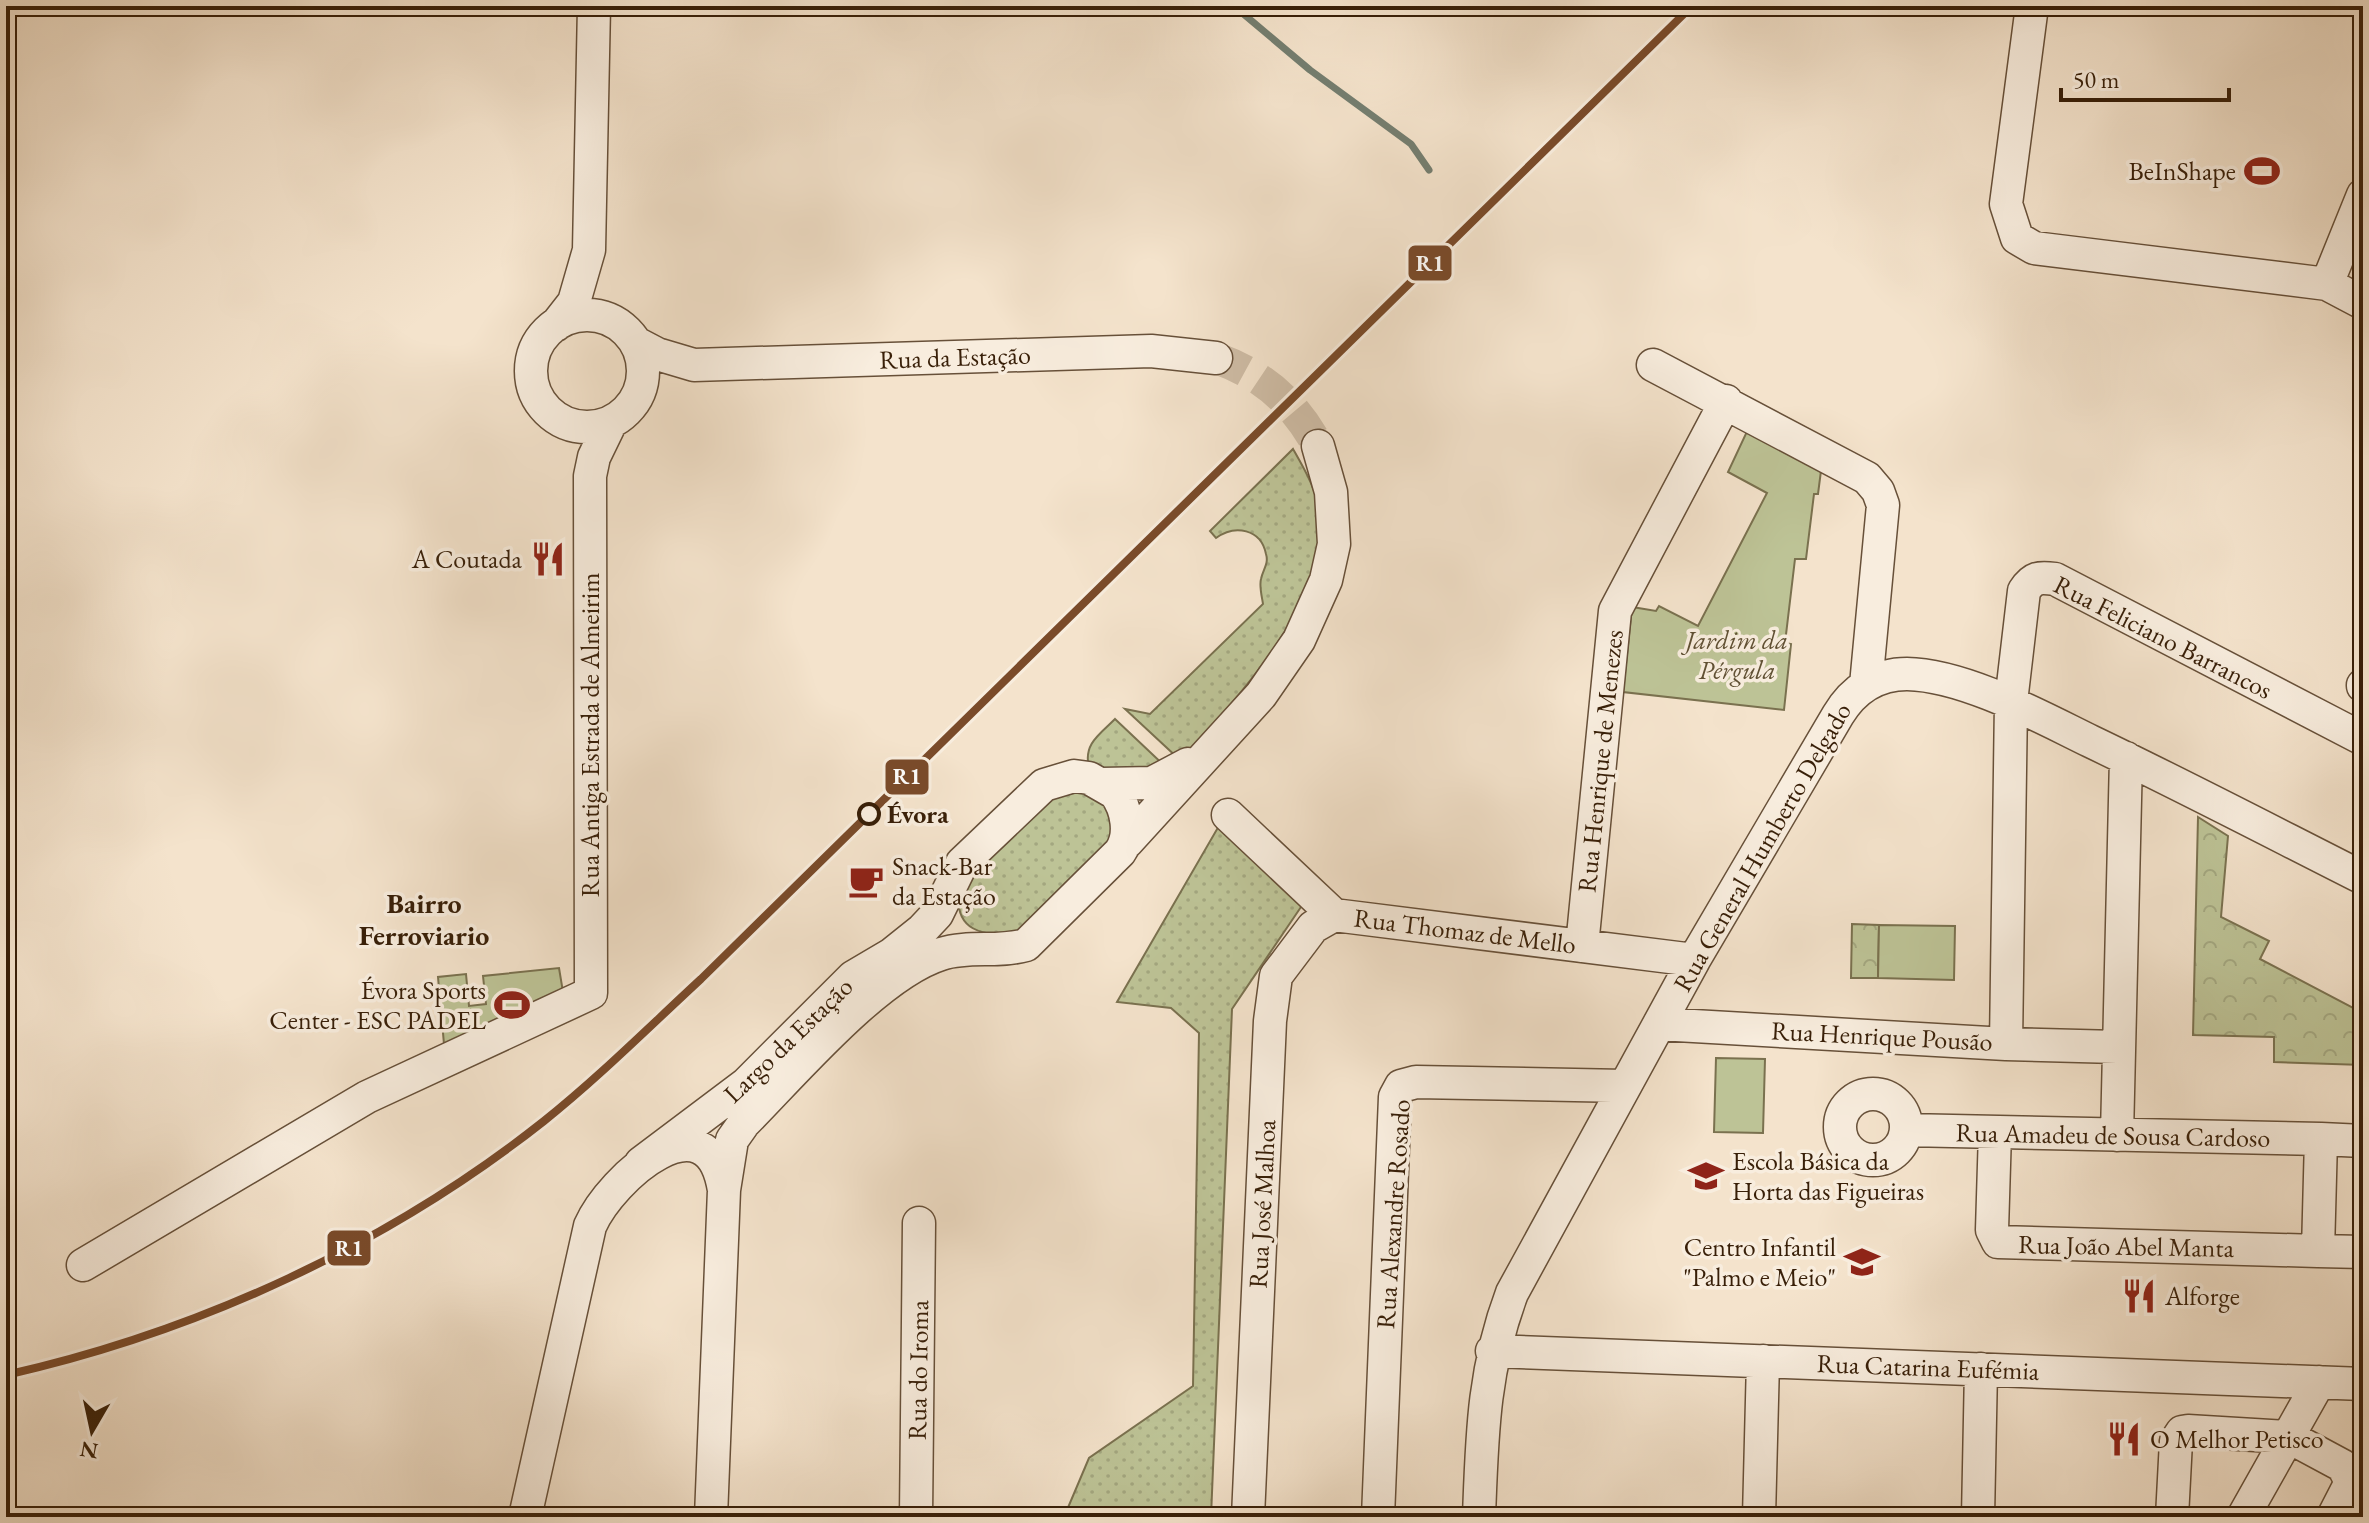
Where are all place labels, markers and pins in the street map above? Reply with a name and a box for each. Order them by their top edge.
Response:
sports icon: BeInShape [2243,152,2281,190]
place label: BeInShape [2129,154,2236,188]
restaurant icon: A Coutada [529,540,567,578]
place label: A Coutada [411,542,523,576]
place label: Évora [887,797,949,831]
marker: Évora [858,803,880,825]
place label: Snack-Bar da Estação [892,849,996,913]
cafe icon: Snack-Bar da Estação [847,862,885,900]
place label: Évora Sports Center - ESC PADEL [269,973,486,1037]
sports icon: Évora Sports Center - ESC PADEL [493,986,531,1024]
place label: Escola Básica da Horta das Figueiras [1732,1144,1924,1208]
school or university icon: Escola Básica da Horta das Figueiras [1687,1157,1725,1195]
place label: Centro Infantil "Palmo e Meio" [1683,1230,1836,1294]
school or university icon: Centro Infantil "Palmo e Meio" [1843,1243,1881,1281]
restaurant icon: Alforge [2120,1277,2158,1315]
place label: Alforge [2164,1279,2240,1313]
restaurant icon: O Melhor Petisco [2105,1420,2143,1458]
place label: O Melhor Petisco [2150,1422,2324,1456]

